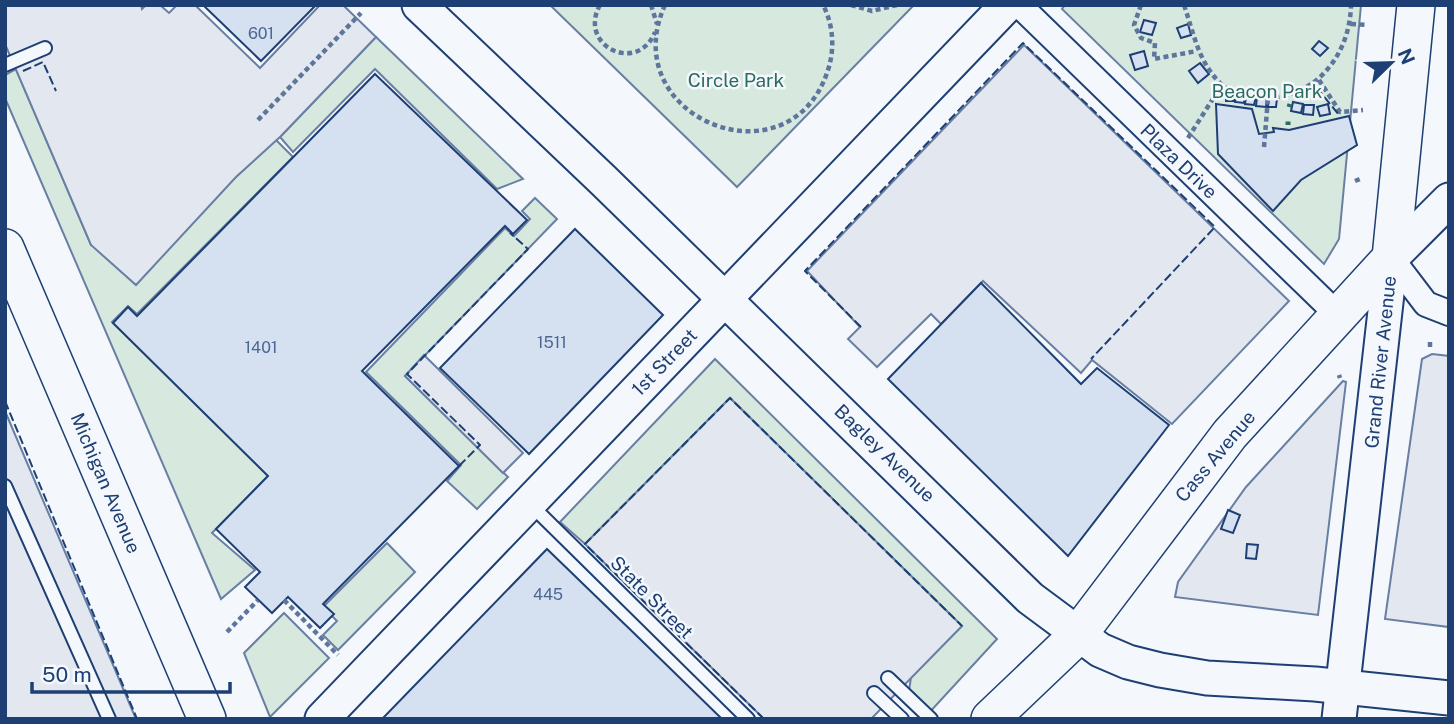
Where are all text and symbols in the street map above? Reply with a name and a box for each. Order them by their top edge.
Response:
house number: 601 [248,24,274,43]
north arrow [1356,28,1426,98]
text: N [1394,45,1420,67]
park label: Circle Park [688,69,785,91]
park label: Beacon Park [1211,80,1323,102]
street label: Plaza Drive [1136,119,1222,203]
street label: Grand River Avenue [1360,275,1400,449]
street label: 1st Street [627,324,701,400]
house number: 1511 [537,333,567,352]
house number: 1401 [245,338,277,357]
street label: Bagley Avenue [830,400,940,506]
street label: Cass Avenue [1170,406,1260,506]
street label: Michigan Avenue [67,410,145,556]
street label: State Street [606,551,698,643]
house number: 445 [533,585,563,604]
scale bar [32,650,229,694]
text: 50 m [42,662,92,687]

